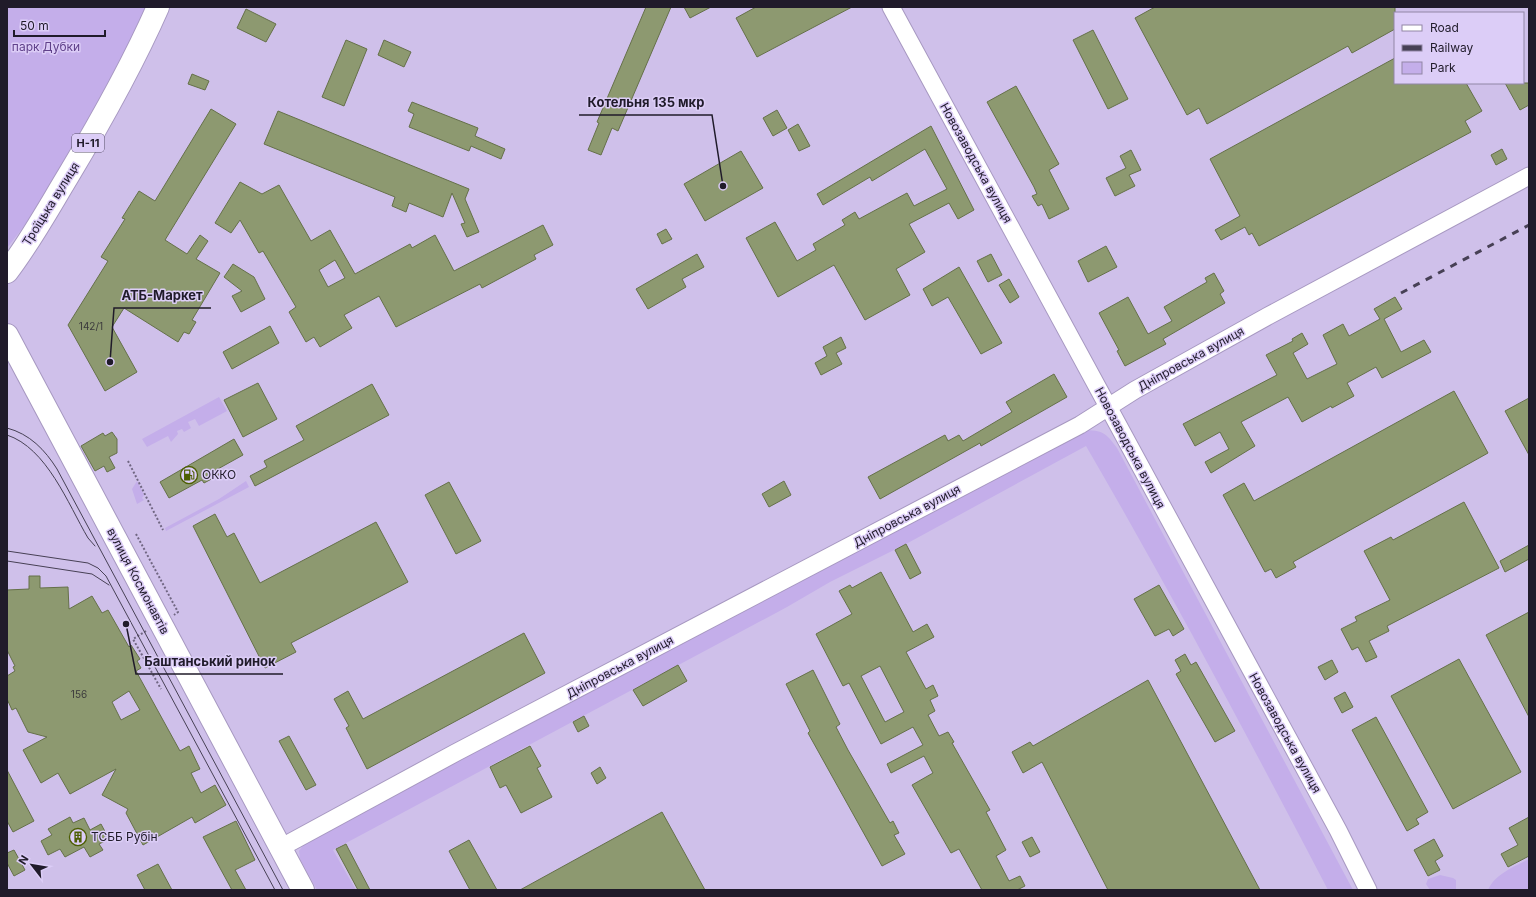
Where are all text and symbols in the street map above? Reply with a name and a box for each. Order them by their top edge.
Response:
scale bar [14,12,105,38]
legend [1394,12,1524,84]
text: 50 m [20,18,49,33]
text: Road [1430,20,1459,35]
park label: парк Дубки [12,39,80,54]
text: Railway [1430,40,1474,55]
text: Park [1430,60,1456,75]
callout: Котельня 135 мкр [579,90,712,115]
text: Котельня 135 мкр [588,94,704,110]
street label: Новозаводська вулиця [937,100,1016,226]
road number: Н-11 [72,134,104,152]
street label: Троїцька вулиця [19,159,82,248]
callout: АТБ-Маркет [114,283,211,308]
text: АТБ-Маркет [121,287,203,303]
house number: 142/1 [79,320,103,332]
street label: Дніпровська вулиця [1135,323,1247,394]
street label: Новозаводська вулиця [1092,385,1169,511]
fuel station icon: ОККО [179,465,199,485]
place label: ОККО [202,467,236,482]
street label: Дніпровська вулиця [851,481,963,550]
street label: вулиця Космонавтів [104,525,173,637]
street label: Дніпровська вулиця [564,632,676,701]
callout: Баштанський ринок [136,649,283,674]
text: Баштанський ринок [144,653,276,669]
street label: Новозаводська вулиця [1246,670,1325,796]
house number: 156 [71,688,87,700]
building icon: ТСББ Рубін [68,827,88,847]
place label: ТСББ Рубін [91,829,158,844]
north arrow [12,845,52,885]
text: N [15,853,32,867]

